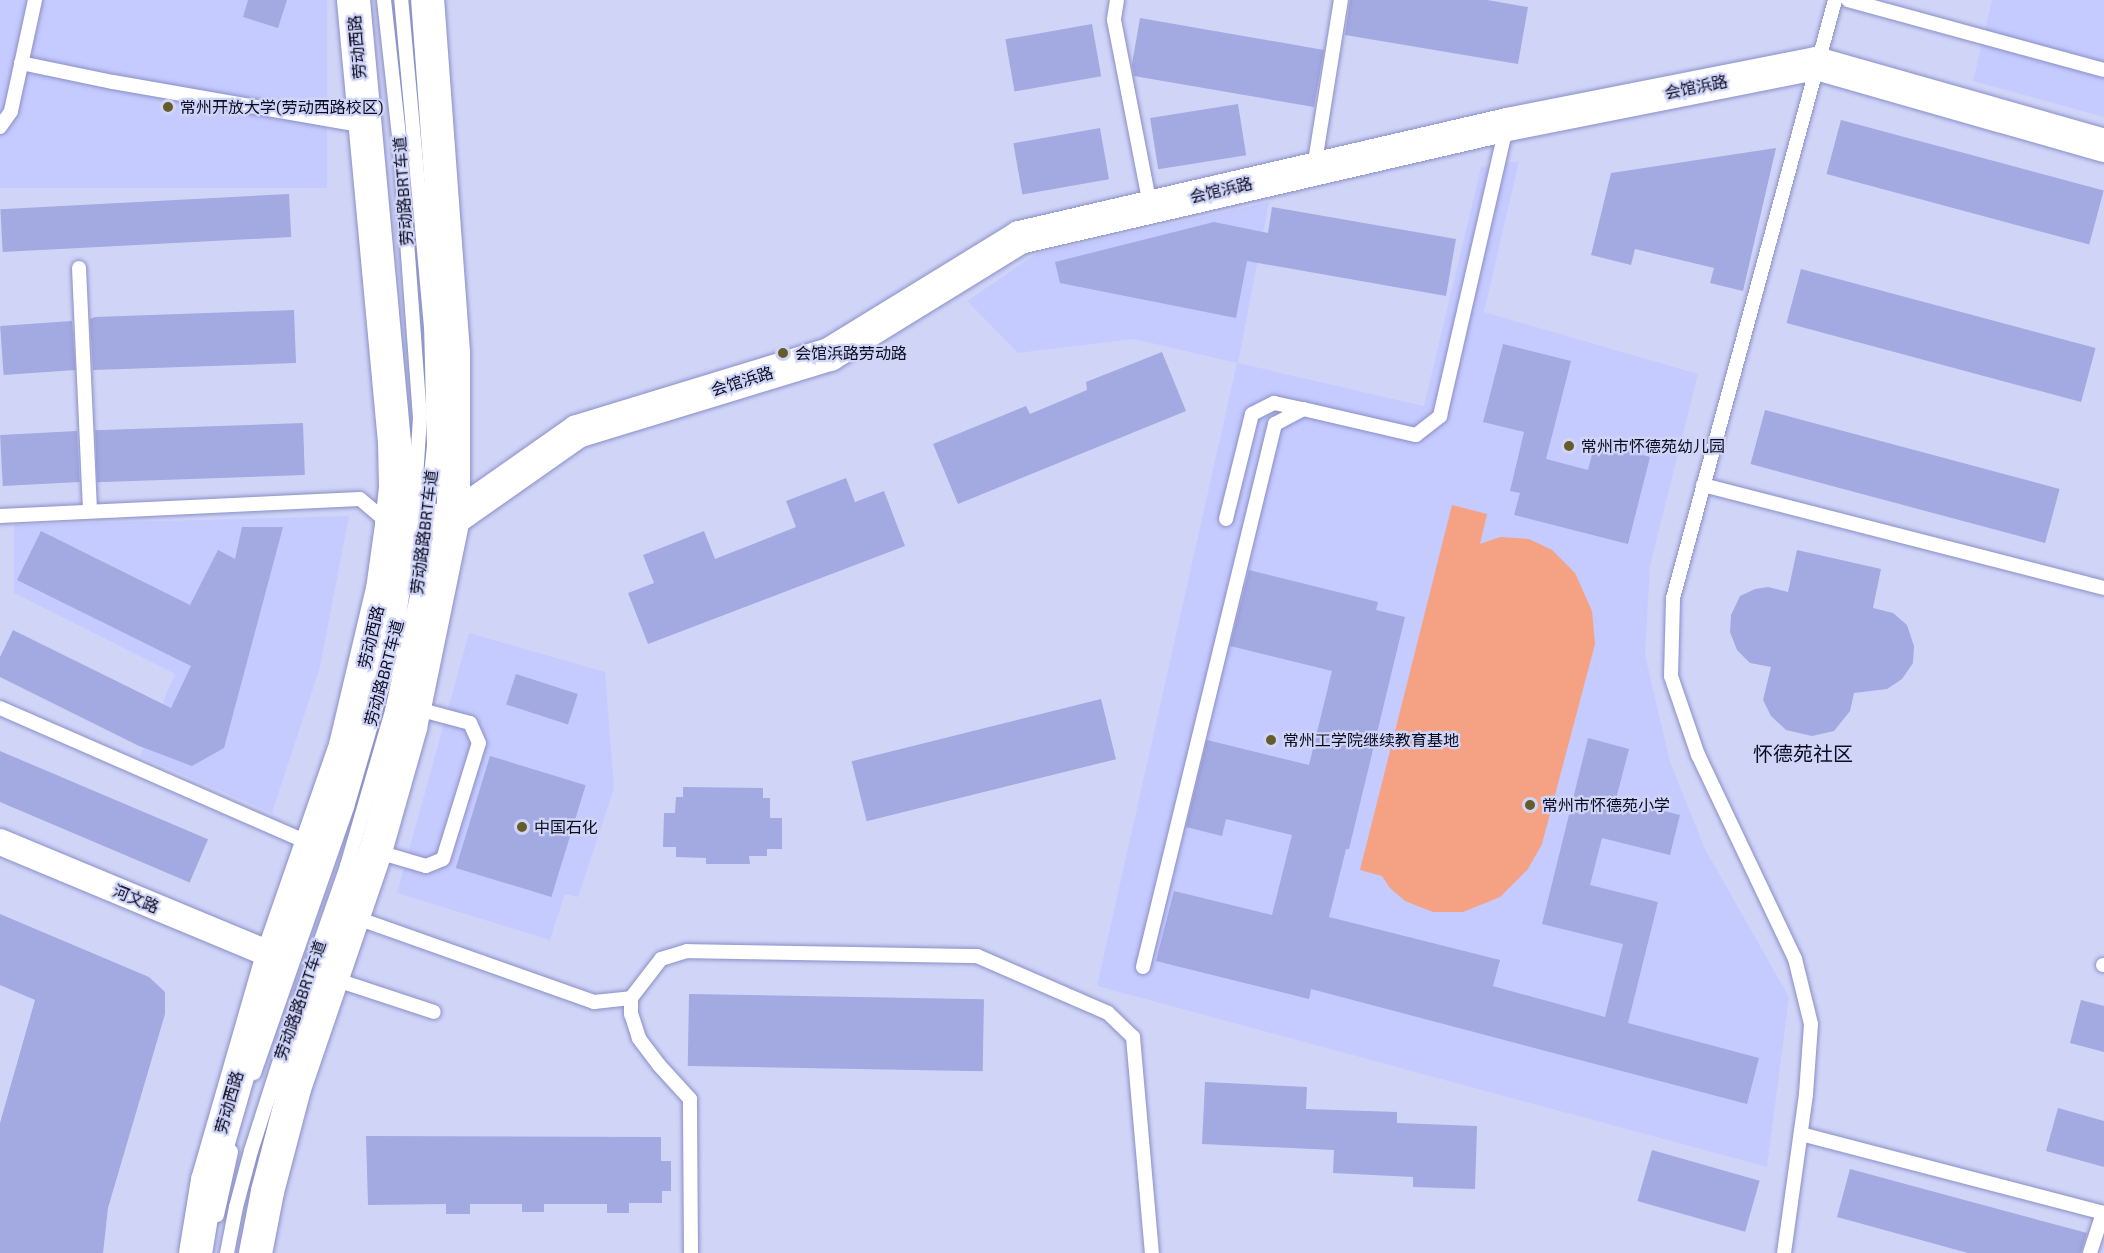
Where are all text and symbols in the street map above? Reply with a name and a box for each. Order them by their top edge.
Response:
street label: 劳动西路 [345,14,369,80]
street label: 会馆浜路 [1663,71,1729,103]
place label: 常州开放大学(劳动西路校区) [180,97,383,117]
marker: 常州开放大学(劳动西路校区) [161,100,175,114]
street label: 劳动路BRT车道 [390,136,416,246]
street label: 会馆浜路 [1188,173,1254,207]
place label: 会馆浜路劳动路 [795,343,907,363]
marker: 会馆浜路劳动路 [776,346,790,360]
street label: 会馆浜路 [709,362,775,400]
place label: 常州市怀德苑幼儿园 [1581,436,1725,456]
marker: 常州市怀德苑幼儿园 [1562,439,1576,453]
street label: 劳动路路BRT车道 [407,469,441,595]
street label: 劳动西路 [354,604,388,670]
street label: 劳动路BRT车道 [361,618,407,728]
place label: 常州工学院继续教育基地 [1283,730,1459,750]
marker: 常州工学院继续教育基地 [1264,733,1278,747]
district label: 怀德苑社区 [1753,741,1853,765]
place label: 常州市怀德苑小学 [1542,795,1670,815]
marker: 常州市怀德苑小学 [1523,798,1537,812]
place label: 中国石化 [534,817,598,837]
marker: 中国石化 [515,820,529,834]
street label: 河文路 [110,881,162,917]
street label: 劳动路路BRT车道 [271,938,329,1062]
street label: 劳动西路 [211,1069,247,1135]

